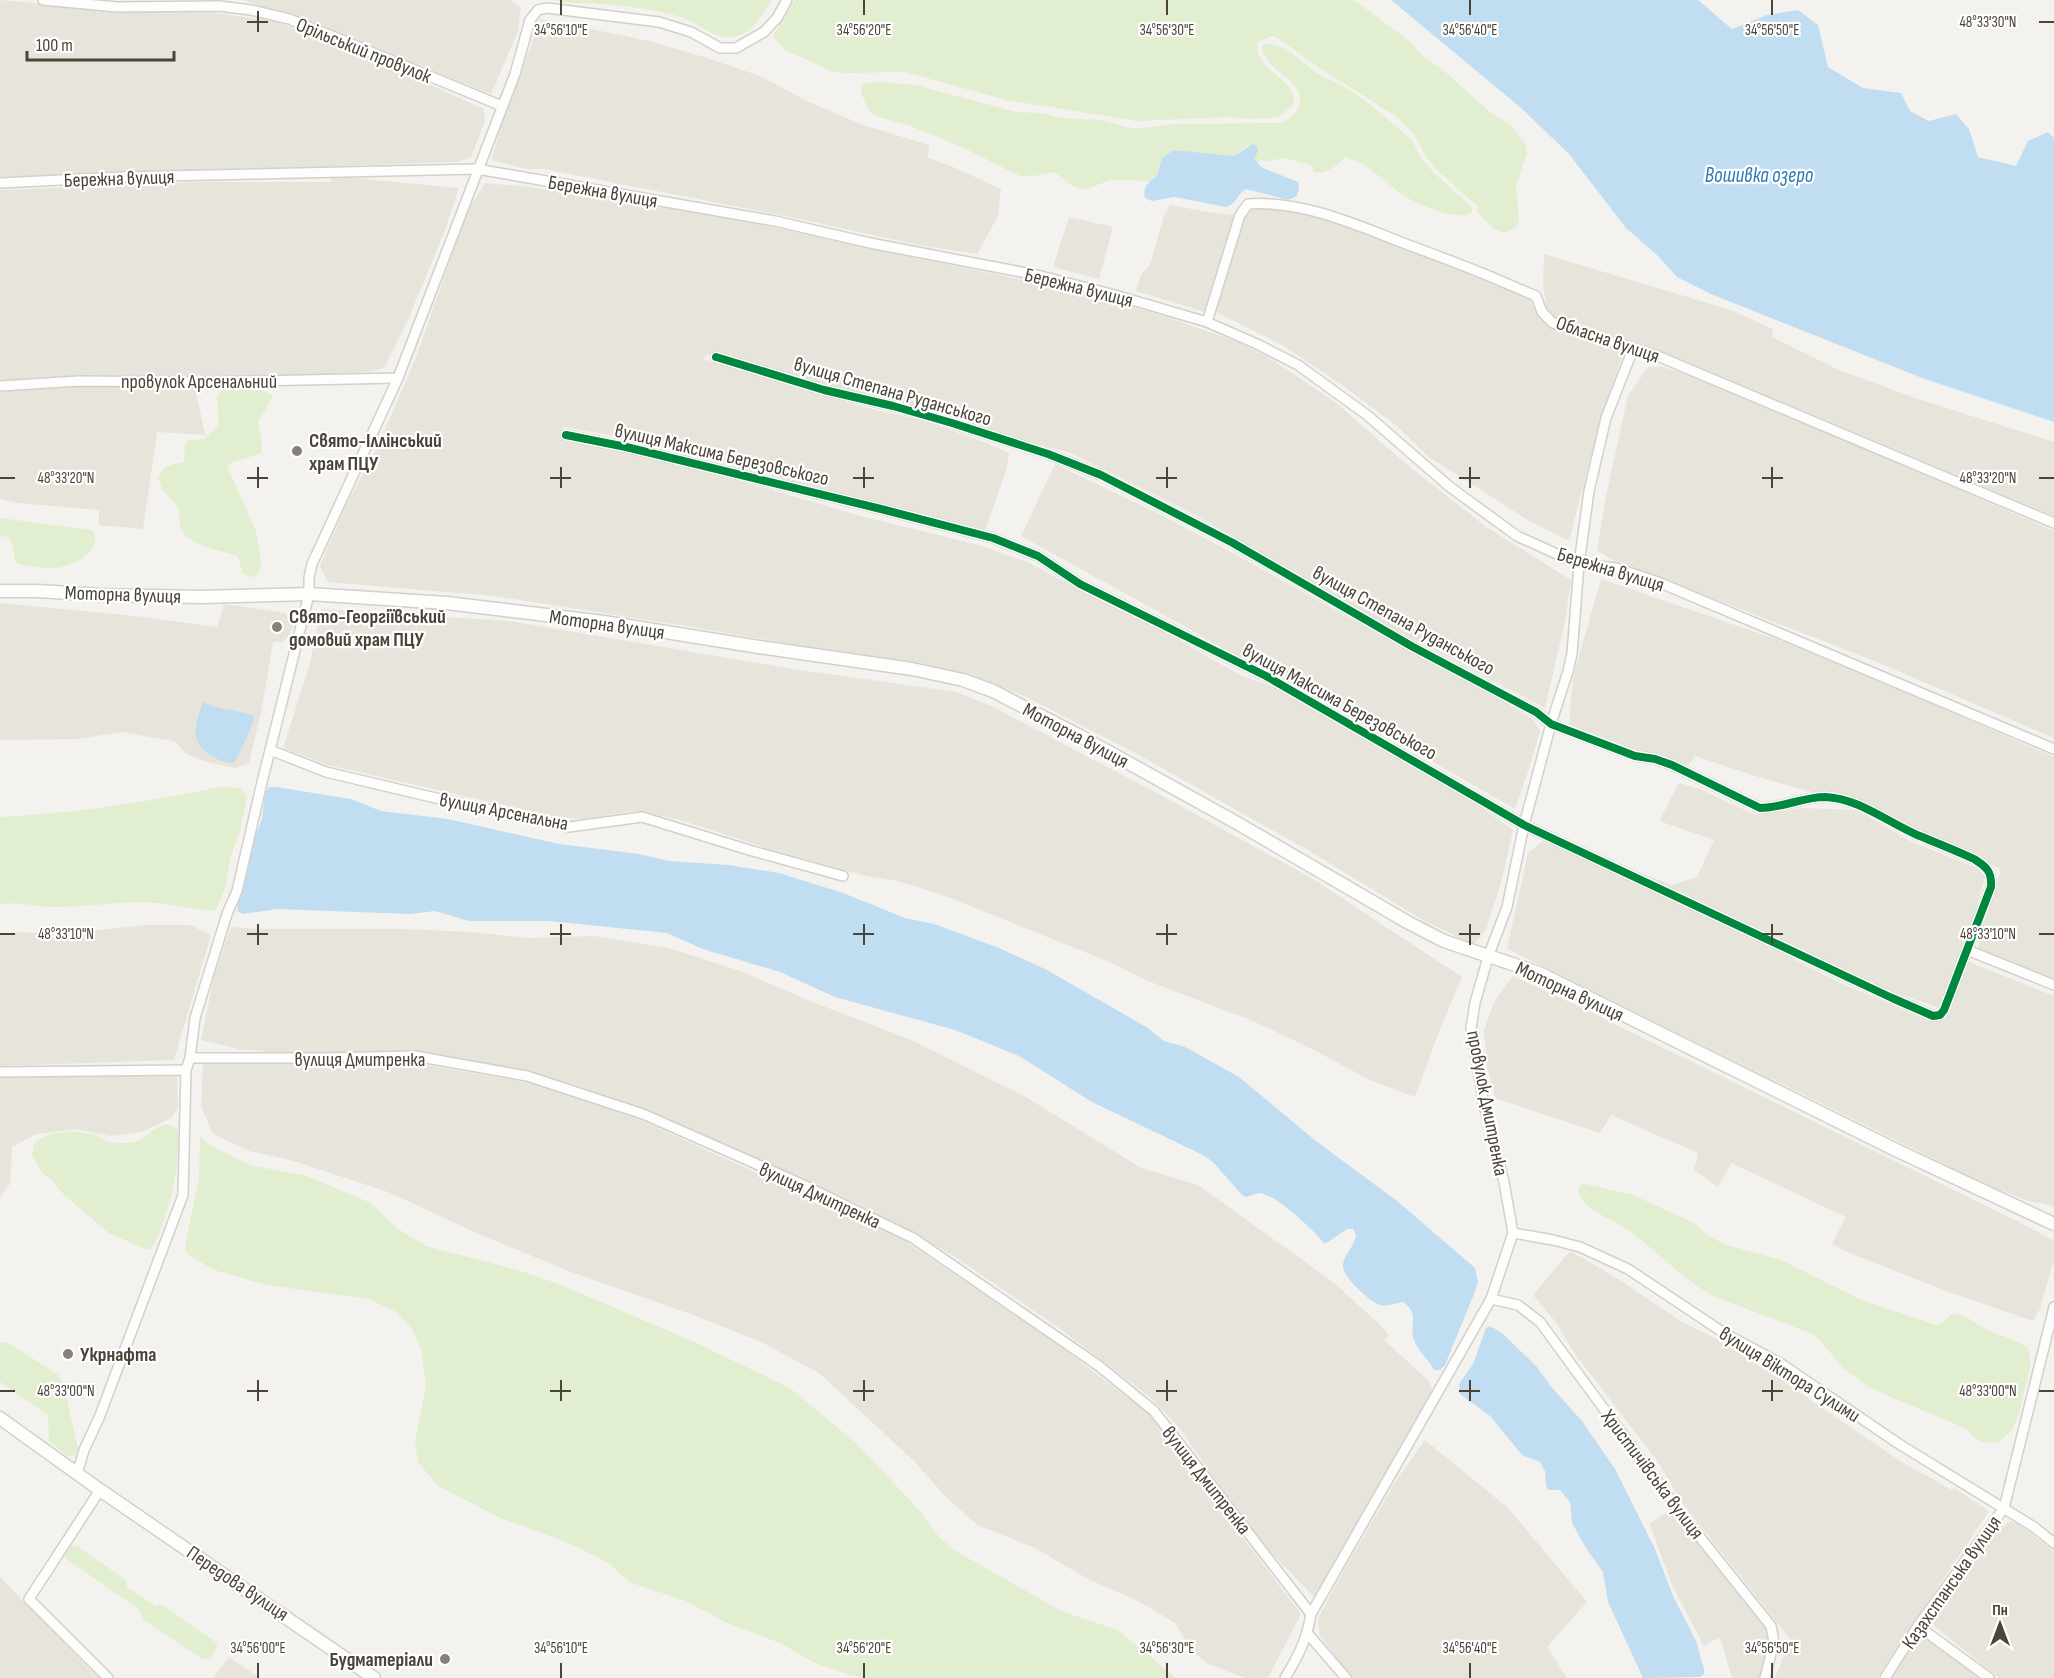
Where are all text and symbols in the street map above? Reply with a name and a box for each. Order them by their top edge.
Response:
street label: Орільський провулок [292,13,435,89]
text: 48°33'30"N [1960,13,2016,32]
text: 34°56'10"E [534,21,588,40]
text: 34°56'20"E [837,21,891,40]
text: 34°56'30"E [1140,21,1194,40]
text: 34°56'40"E [1443,21,1497,40]
text: 34°56'50"E [1745,21,1799,40]
scale bar [27,24,174,62]
text: 100 m [36,35,73,56]
water label: Вошивка озеро [1705,163,1814,188]
street label: Бережна вулиця [63,165,175,193]
street label: Бережна вулиця [546,171,659,213]
street label: Бережна вулиця [1022,263,1135,313]
street label: Обласна вулиця [1553,311,1662,369]
street label: вулиця Степана Руданського [791,352,994,432]
street label: провулок Арсенальний [121,370,277,394]
street label: вулиця Максима Березовського [612,419,831,491]
place label: Свято-Іллінський храм ПЦУ [309,429,442,476]
marker: Свято-Іллінський храм ПЦУ [290,444,304,458]
text: 48°33'20"N [38,469,94,488]
text: 48°33'20"N [1960,469,2016,488]
street label: Бережна вулиця [1554,542,1667,598]
street label: вулиця Степана Руданського [1308,561,1499,681]
street label: Моторна вулиця [64,581,182,609]
place label: Свято-Георгіївський домовий храм ПЦУ [289,605,446,652]
street label: Моторна вулиця [548,605,666,645]
marker: Свято-Георгіївський домовий храм ПЦУ [270,620,284,634]
street label: вулиця Максима Березовського [1238,638,1441,765]
street label: Моторна вулиця [1019,698,1133,774]
street label: вулиця Арсенальна [437,788,570,836]
text: 48°33'10"N [38,925,94,944]
text: 48°33'10"N [1960,925,2016,944]
street label: Моторна вулиця [1512,956,1627,1027]
street label: провулок Дмитренка [1461,1029,1513,1178]
street label: вулиця Дмитренка [294,1048,426,1072]
street label: вулиця Дмитренка [755,1157,884,1234]
street label: вулиця Віктора Сулими [1714,1322,1864,1428]
place label: Укрнафта [80,1343,156,1367]
marker: Укрнафта [61,1347,75,1361]
text: 48°33'00"N [37,1382,95,1401]
text: 48°33'00"N [1959,1382,2017,1401]
street label: Христичівська вулиця [1595,1404,1709,1544]
street label: вулиця Дмитренка [1156,1422,1256,1540]
street label: Казахстанська вулиця [1897,1511,2007,1654]
street label: Передова вулиця [182,1541,293,1627]
north arrow [1970,1594,2030,1654]
text: Пн [1992,1601,2008,1620]
text: 34°56'00"E [230,1639,286,1658]
text: 34°56'10"E [534,1639,588,1658]
text: 34°56'20"E [837,1639,891,1658]
text: 34°56'30"E [1140,1639,1194,1658]
text: 34°56'40"E [1443,1639,1497,1658]
text: 34°56'50"E [1745,1639,1799,1658]
place label: Будматеріали [330,1648,433,1672]
marker: Будматеріали [438,1652,452,1666]

